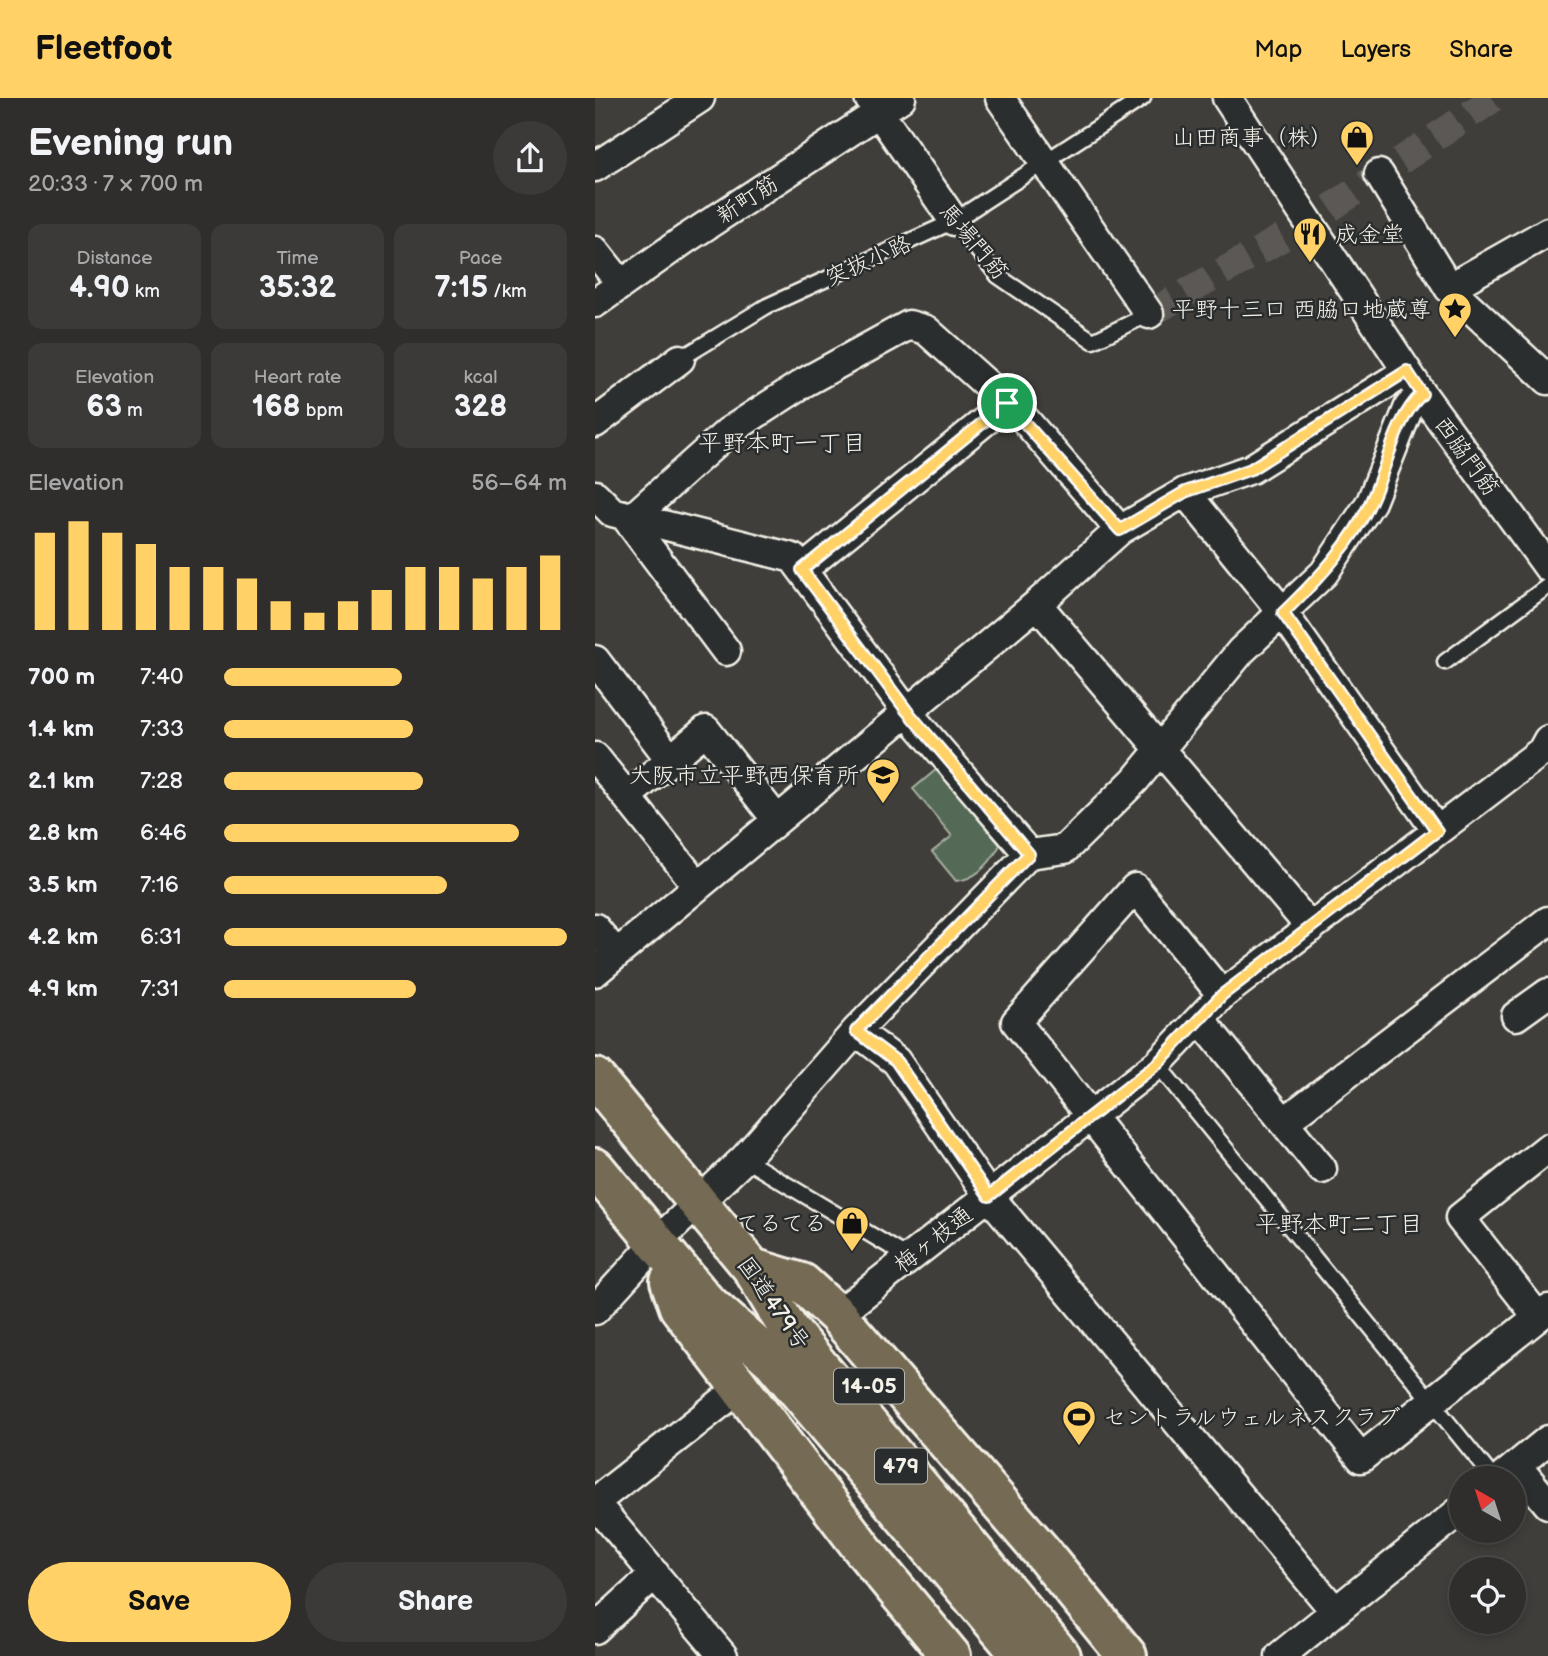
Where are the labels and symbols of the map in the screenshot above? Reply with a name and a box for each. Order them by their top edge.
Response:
shop icon: 山田商事（株） [1338,118,1376,167]
place label: 山田商事（株） [1172,124,1333,152]
street label: 新町筋 [711,169,784,230]
street label: 馬場門筋 [933,197,1014,286]
restaurant icon: 成金堂 [1291,215,1329,264]
place label: 成金堂 [1335,221,1404,249]
street label: 突抜小路 [821,229,916,292]
place icon: 平野十三口 西脇口地蔵尊 [1436,290,1474,339]
place label: 平野十三口 西脇口地蔵尊 [1172,296,1431,324]
pin [977,373,1037,433]
street label: 西脇門筋 [1428,411,1505,502]
district label: 平野本町一丁目 [698,429,866,458]
school or university icon: 大阪市立平野西保育所 [864,756,902,805]
place label: 大阪市立平野西保育所 [629,762,859,790]
street label: 梅ヶ枝通 [889,1200,978,1279]
shop icon: てるてる [833,1204,871,1253]
place label: てるてる [736,1210,827,1238]
district label: 平野本町二丁目 [1255,1210,1423,1239]
street label: 国道479号 [731,1251,816,1356]
road number: 14-05 [834,1368,904,1404]
sports icon: セントラルウェルネスクラブ [1060,1398,1098,1447]
place label: セントラルウェルネスクラブ [1103,1404,1401,1432]
road number: 479 [875,1448,927,1484]
north arrow [1449,1466,1526,1544]

